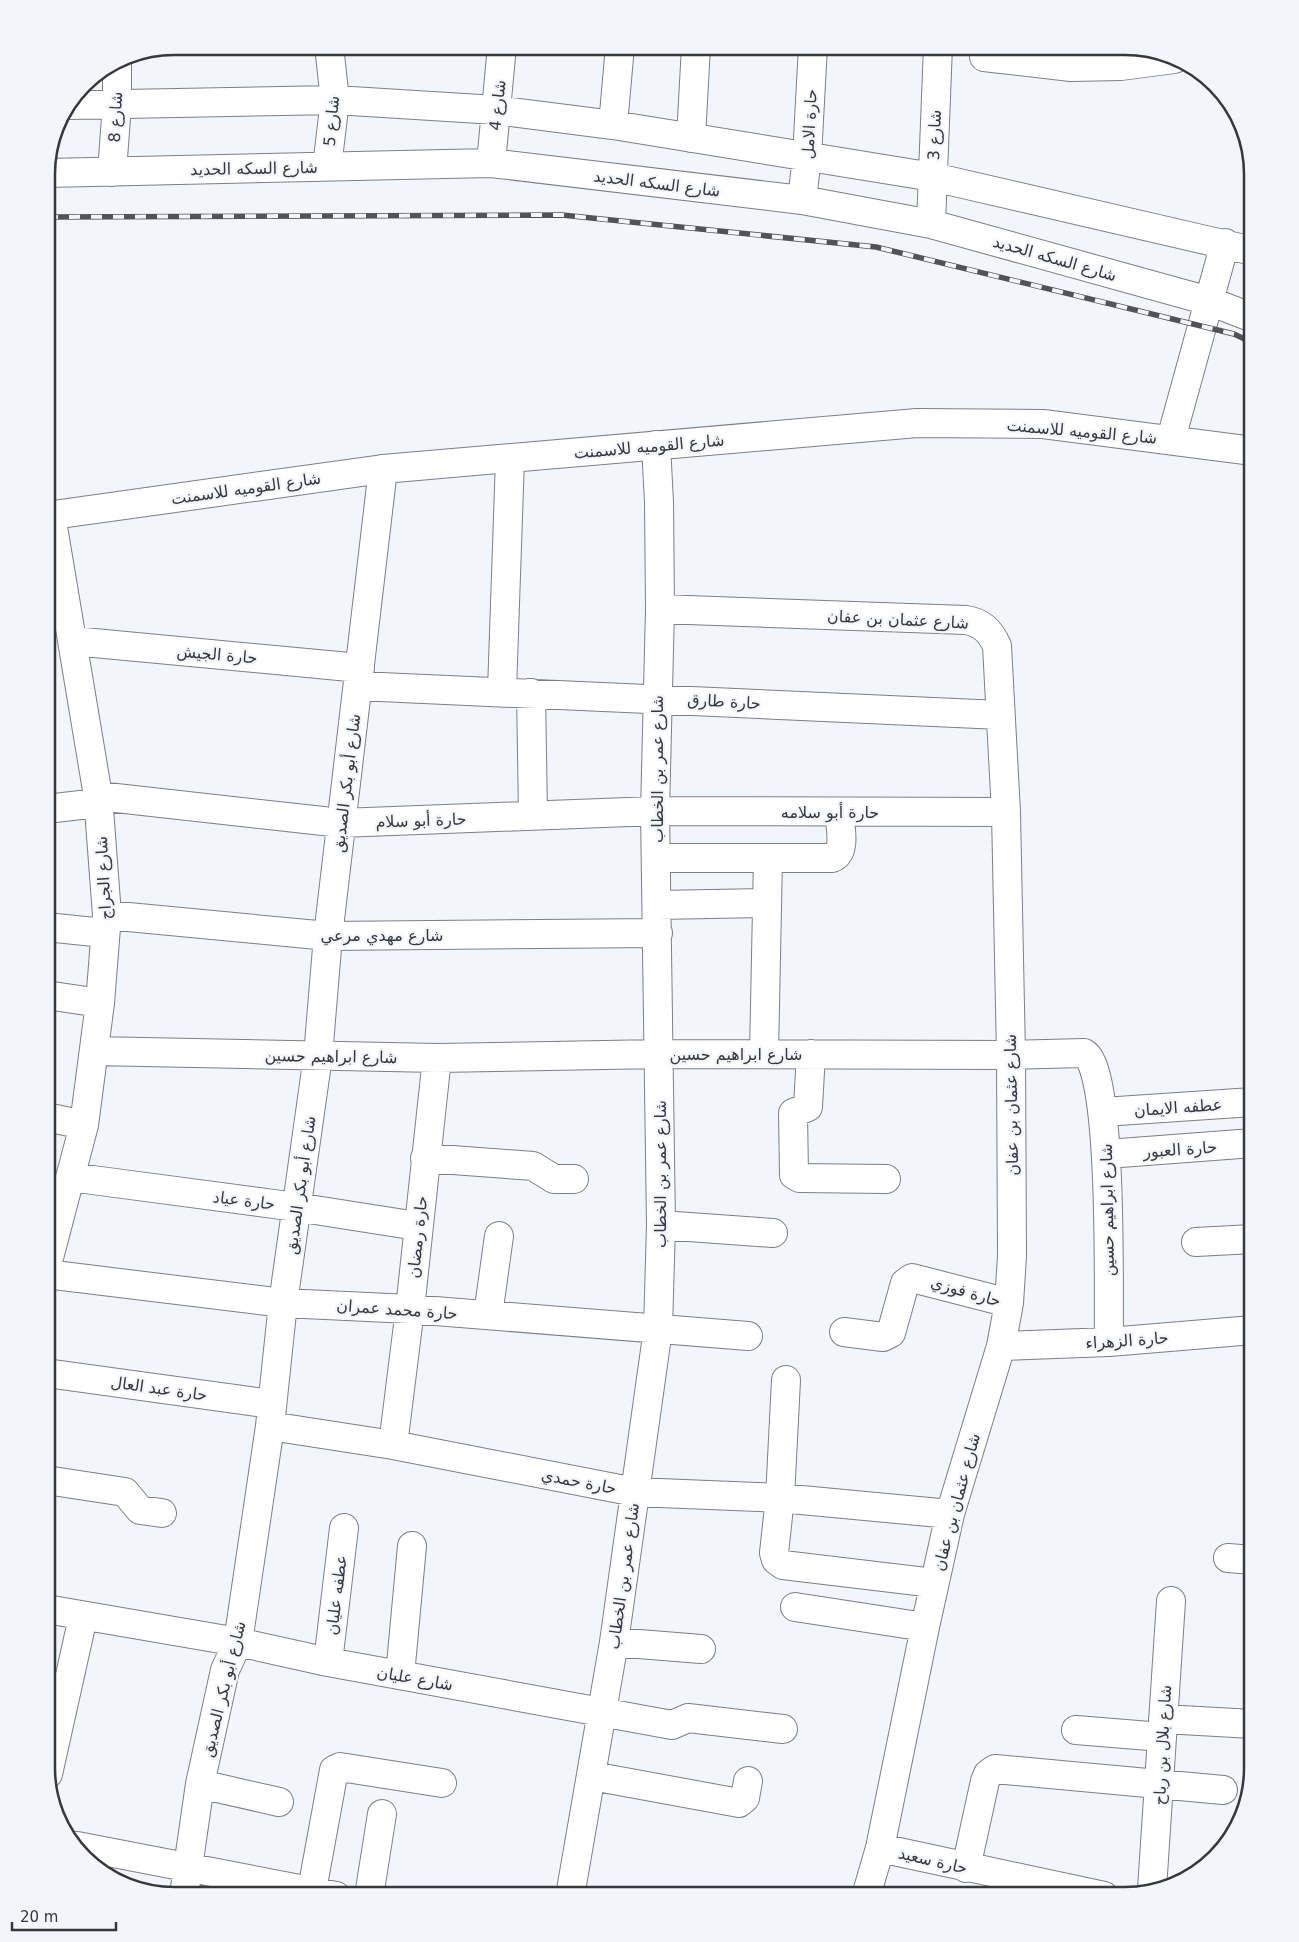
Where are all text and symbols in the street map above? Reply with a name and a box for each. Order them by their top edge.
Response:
street label: شارع 4 [485,79,511,131]
street label: حارة الامل [798,88,822,160]
street label: شارع 8 [105,91,127,143]
street label: شارع 5 [320,95,344,147]
street label: شارع 3 [924,109,946,161]
street label: شارع السكه الحديد [190,158,318,180]
street label: شارع السكه الحديد [592,166,721,202]
street label: شارع السكه الحديد [991,232,1119,286]
street label: شارع القوميه للاسمنت [1006,415,1158,449]
street label: شارع القوميه للاسمنت [573,430,725,464]
street label: شارع القوميه للاسمنت [170,469,322,509]
street label: شارع عثمان بن عفان [827,606,969,634]
street label: حارة الجيش [176,642,258,668]
street label: حارة طارق [687,690,761,714]
street label: شارع عمر بن الخطاب [648,695,668,843]
street label: شارع أبو بكر الصديق [328,713,365,854]
street label: حارة أبو سلامه [781,802,879,823]
street label: حارة أبو سلام [375,808,467,833]
street label: شارع الجراج [92,836,116,920]
street label: شارع مهدي مرعي [321,926,443,946]
street label: شارع عثمان بن عفان [1001,1034,1023,1176]
street label: شارع ابراهيم حسين [670,1045,802,1065]
street label: شارع ابراهيم حسين [264,1046,398,1068]
street label: عطفه الايمان [1133,1095,1223,1120]
street label: شارع عمر بن الخطاب [651,1100,671,1248]
street label: شارع أبو بكر الصديق [280,1115,321,1256]
street label: حارة العبور [1142,1137,1218,1163]
street label: شارع ابراهيم حسين [1097,1143,1119,1277]
street label: حارة عياد [212,1187,276,1215]
street label: حارة رمضان [404,1195,432,1279]
street label: حارة فوزي [928,1272,1003,1312]
street label: حارة محمد عمران [336,1296,458,1324]
street label: حارة الزهراء [1085,1328,1169,1354]
street label: حارة عبد العال [109,1372,208,1406]
street label: شارع عثمان بن عفان [929,1431,985,1573]
street label: حارة حمدي [540,1465,618,1499]
street label: شارع عمر بن الخطاب [604,1502,644,1651]
street label: عطفه عليان [322,1554,351,1636]
street label: شارع أبو بكر الصديق [196,1619,251,1759]
street label: شارع عليان [375,1662,454,1696]
street label: شارع بلال بن رباح [1150,1684,1176,1806]
street label: حارة سعيد [896,1843,969,1879]
scale bar [12,1900,116,1932]
text: 20 m [20,1908,58,1926]

